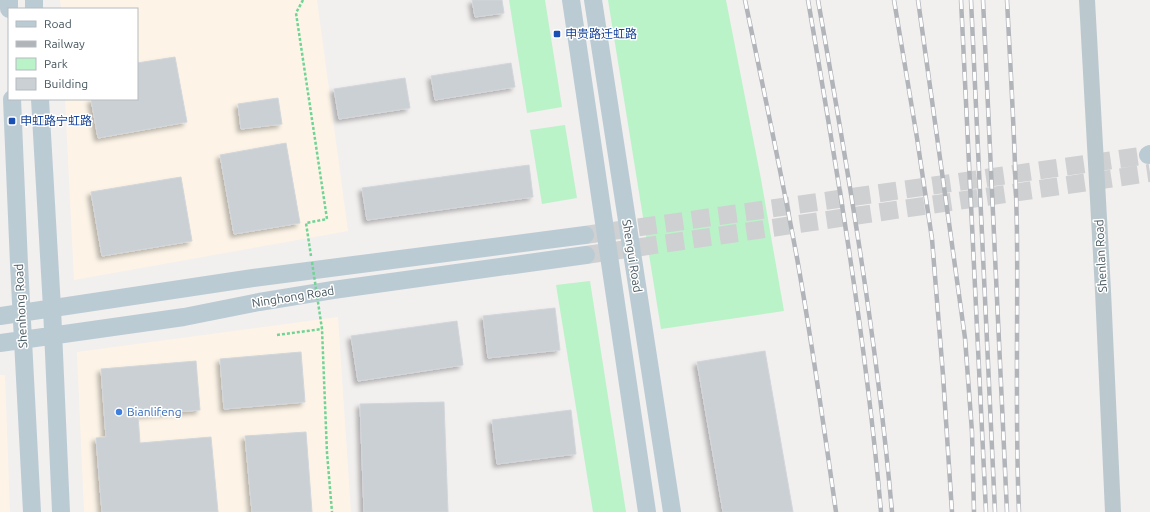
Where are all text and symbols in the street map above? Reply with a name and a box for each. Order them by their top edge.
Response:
legend [8,8,138,100]
text: Road [44,17,72,30]
place label: 申贵路迁虹路 [565,27,637,40]
marker: 申贵路迁虹路 [552,29,562,39]
text: Railway [44,37,85,50]
text: Park [44,57,68,70]
text: Building [44,77,88,90]
place label: 申虹路宁虹路 [20,114,92,127]
marker: 申虹路宁虹路 [7,116,17,126]
street label: Shengui Road [620,219,645,293]
street label: Shenlan Road [1092,219,1109,293]
street label: Shenhong Road [12,263,29,349]
street label: Ninghong Road [251,284,335,309]
place label: Bianlifeng [127,405,182,418]
marker: Bianlifeng [114,407,124,417]

